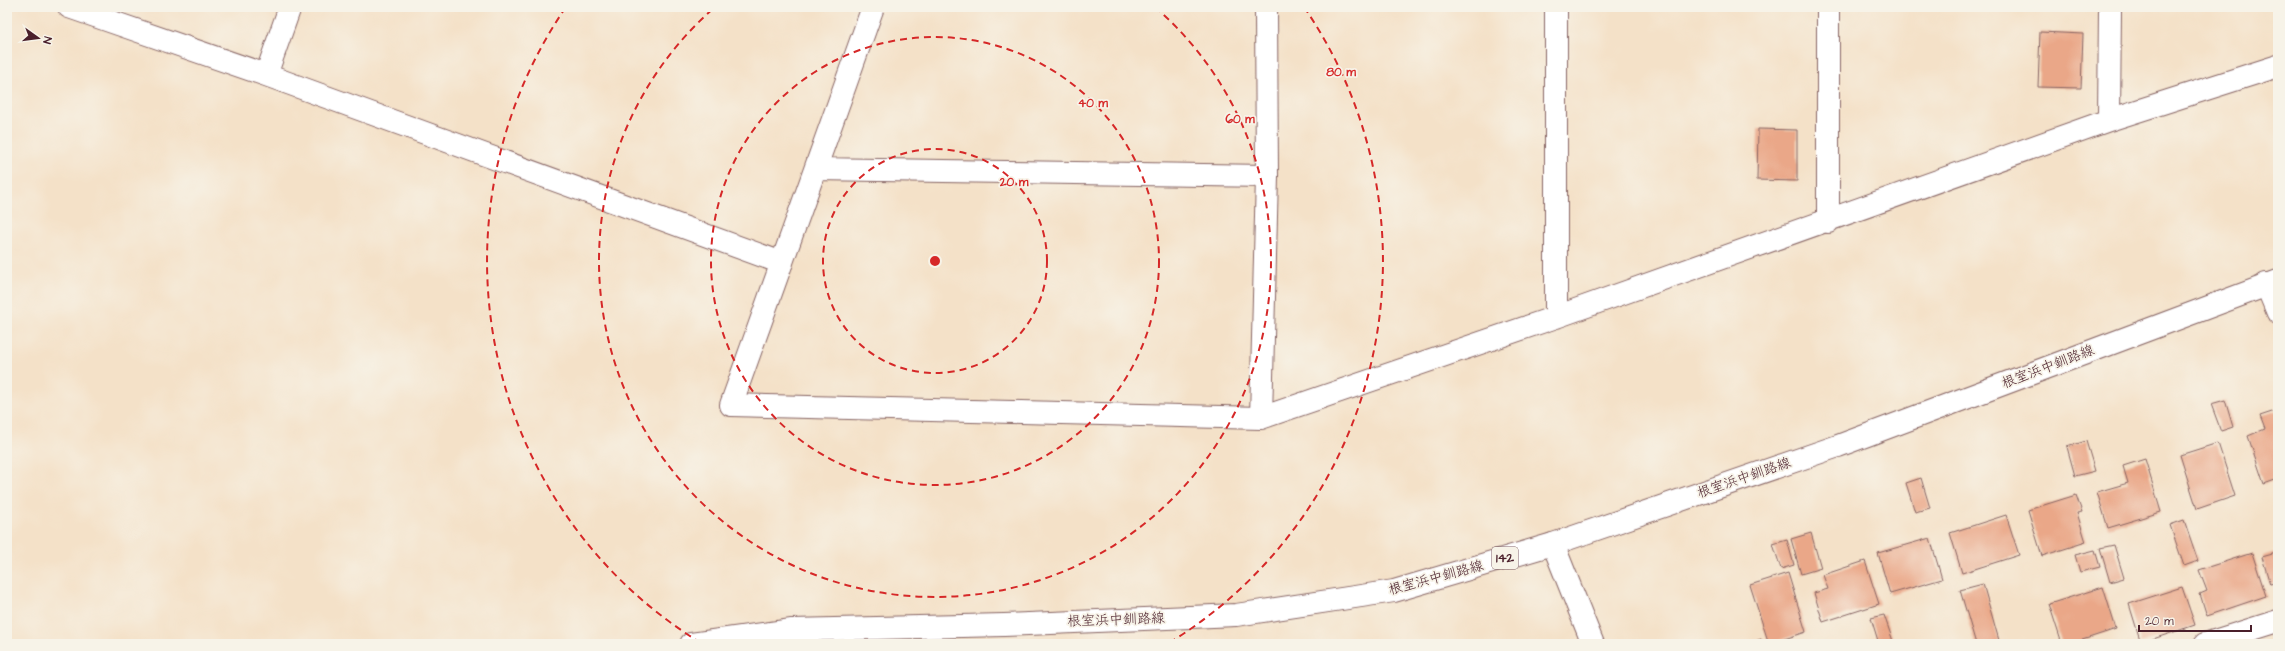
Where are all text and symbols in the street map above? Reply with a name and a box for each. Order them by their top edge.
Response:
north arrow [18,18,58,58]
text: N [39,35,55,46]
text: 80 m [1326,64,1356,81]
text: 40 m [1078,95,1109,112]
text: 60 m [1225,111,1255,128]
text: 20 m [999,174,1029,191]
centre of rings [928,254,942,268]
street label: 根室浜中釧路線 [1999,340,2097,394]
street label: 根室浜中釧路線 [1694,453,1794,503]
road number: 142 [1492,547,1518,569]
street label: 根室浜中釧路線 [1386,556,1486,600]
scale bar [2139,607,2251,633]
street label: 根室浜中釧路線 [1067,608,1165,632]
text: 20 m [2145,613,2174,630]

